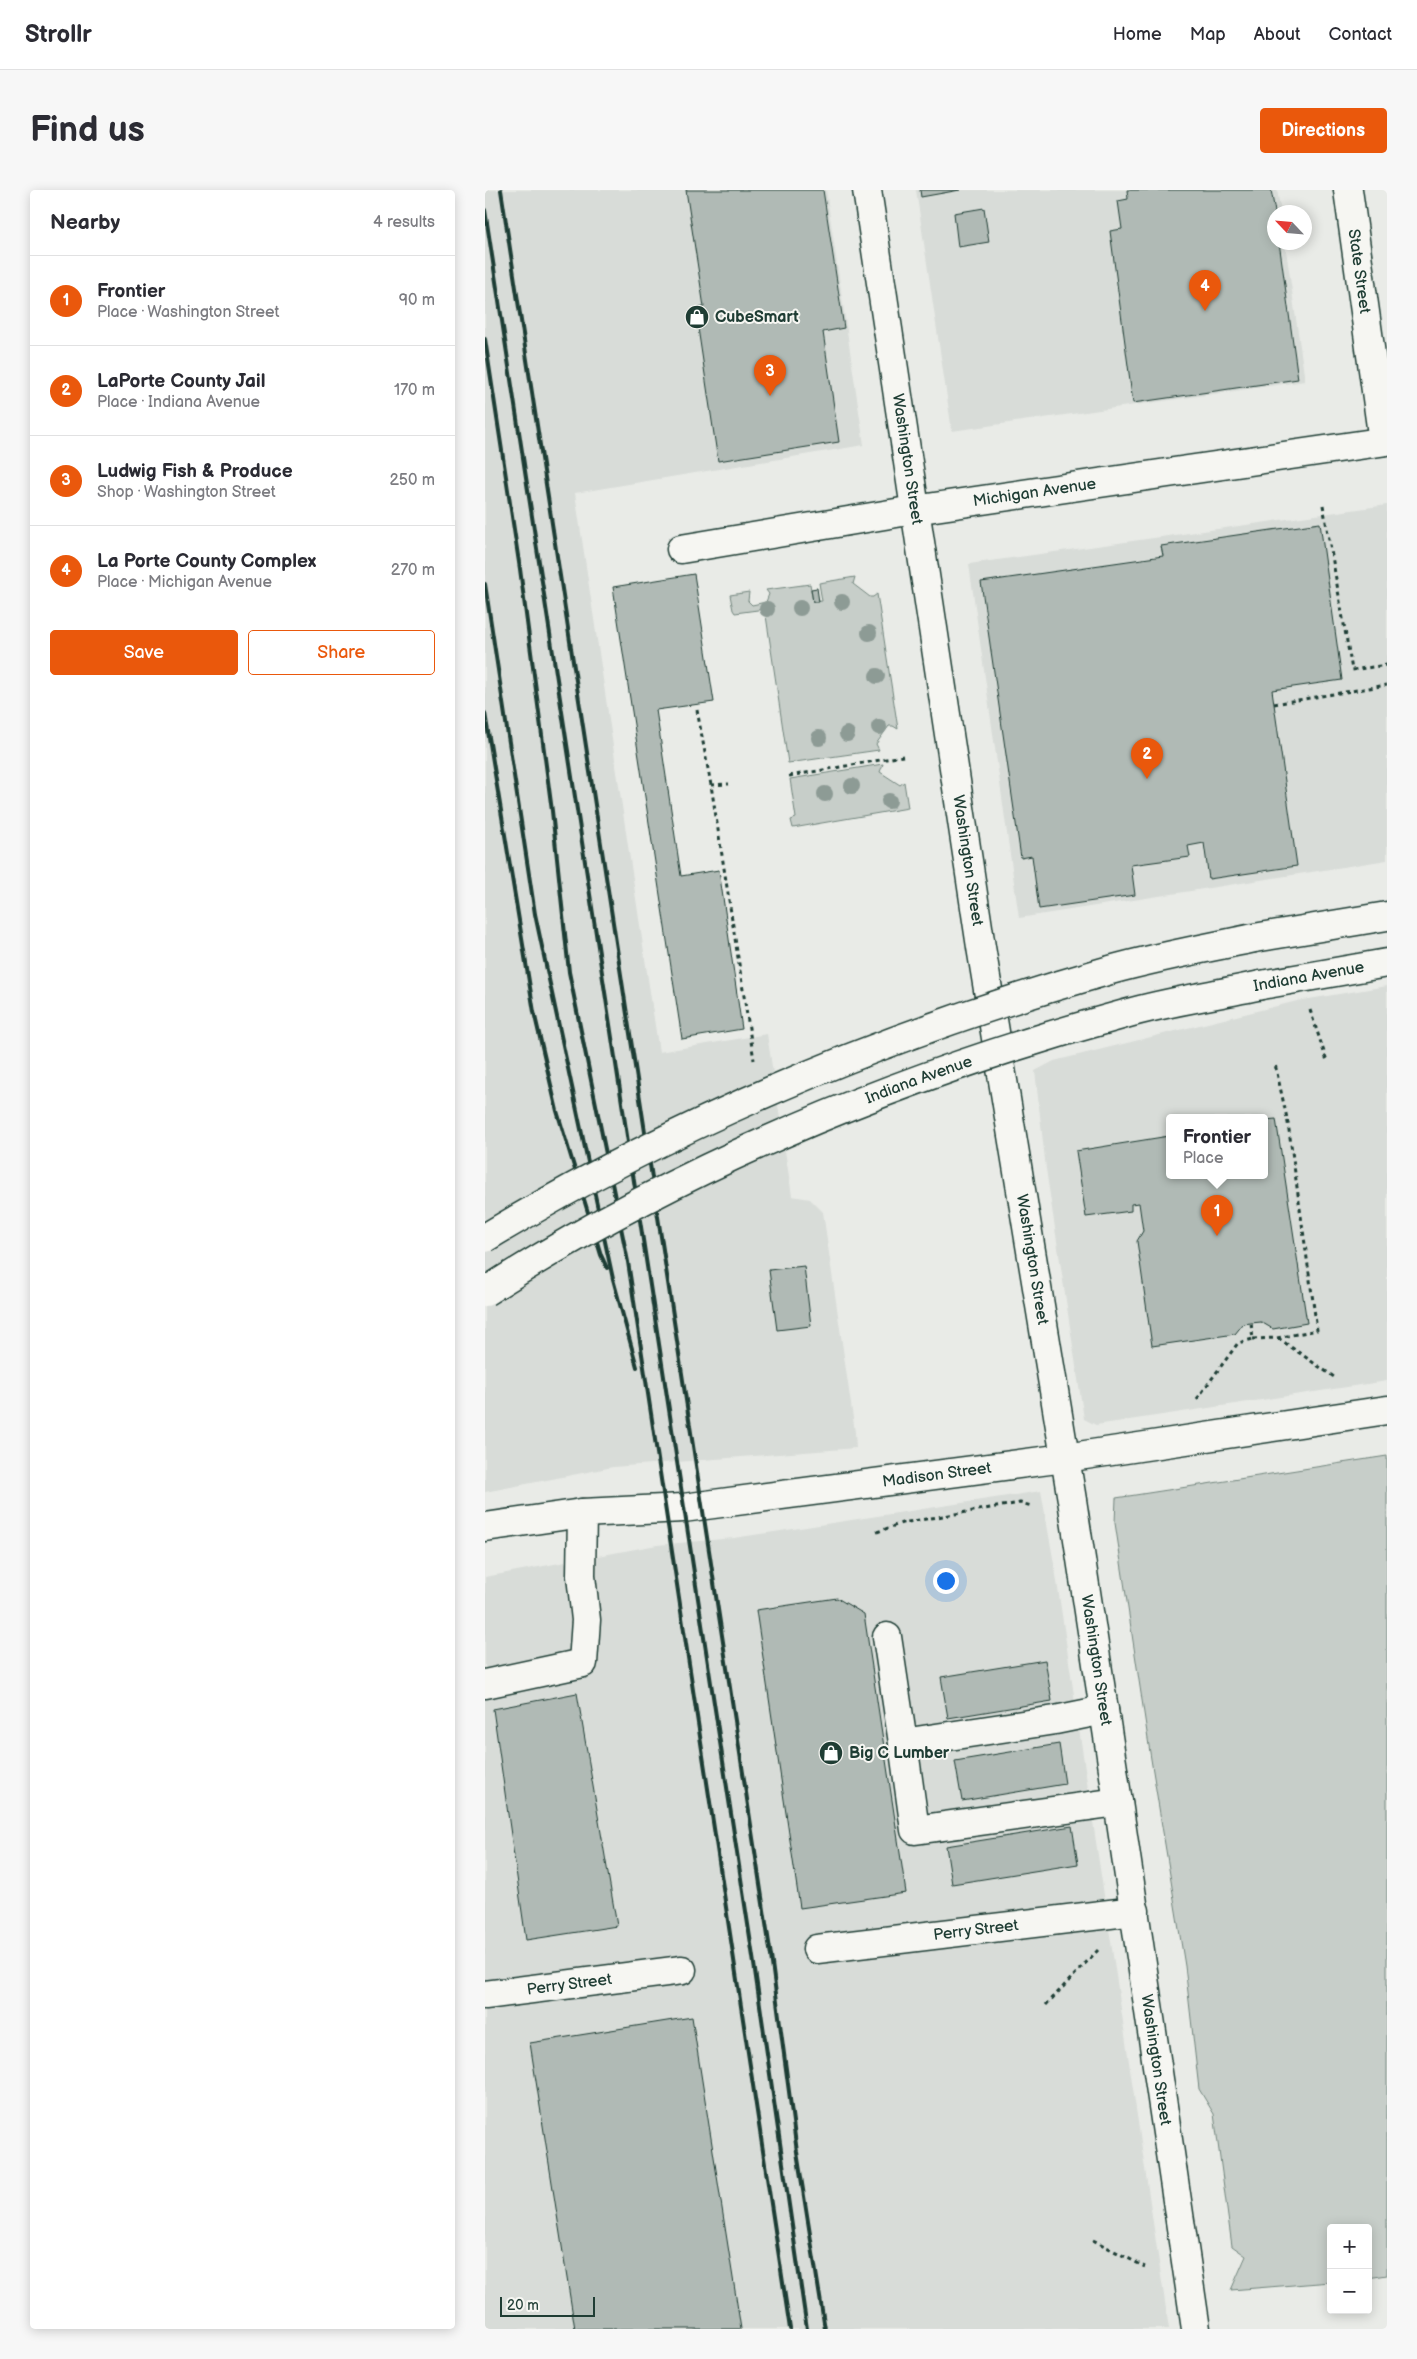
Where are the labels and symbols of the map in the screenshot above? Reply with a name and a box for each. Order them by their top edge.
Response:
north arrow [1267,205,1312,250]
street label: State Street [1344,228,1375,315]
pin: 4 [1189,270,1221,311]
shop icon: CubeSmart [684,304,710,330]
place label: CubeSmart [715,308,799,327]
pin: 3 [754,355,786,396]
street label: Washington Street [888,392,927,526]
street label: Michigan Avenue [972,474,1098,511]
pin: 2 [1131,738,1163,779]
street label: Washington Street [949,794,987,927]
street label: Indiana Avenue [1252,958,1366,996]
street label: Indiana Avenue [863,1052,975,1108]
street label: Washington Street [1012,1193,1052,1326]
pin: 1 [1201,1195,1233,1236]
street label: Madison Street [881,1458,992,1491]
your location [933,1568,959,1594]
street label: Washington Street [1077,1593,1116,1727]
shop icon: Big C Lumber [818,1740,844,1766]
place label: Big C Lumber [849,1744,950,1763]
street label: Perry Street [932,1916,1020,1945]
street label: Perry Street [526,1969,613,1999]
street label: Washington Street [1137,1993,1175,2127]
scale bar [500,2294,595,2317]

